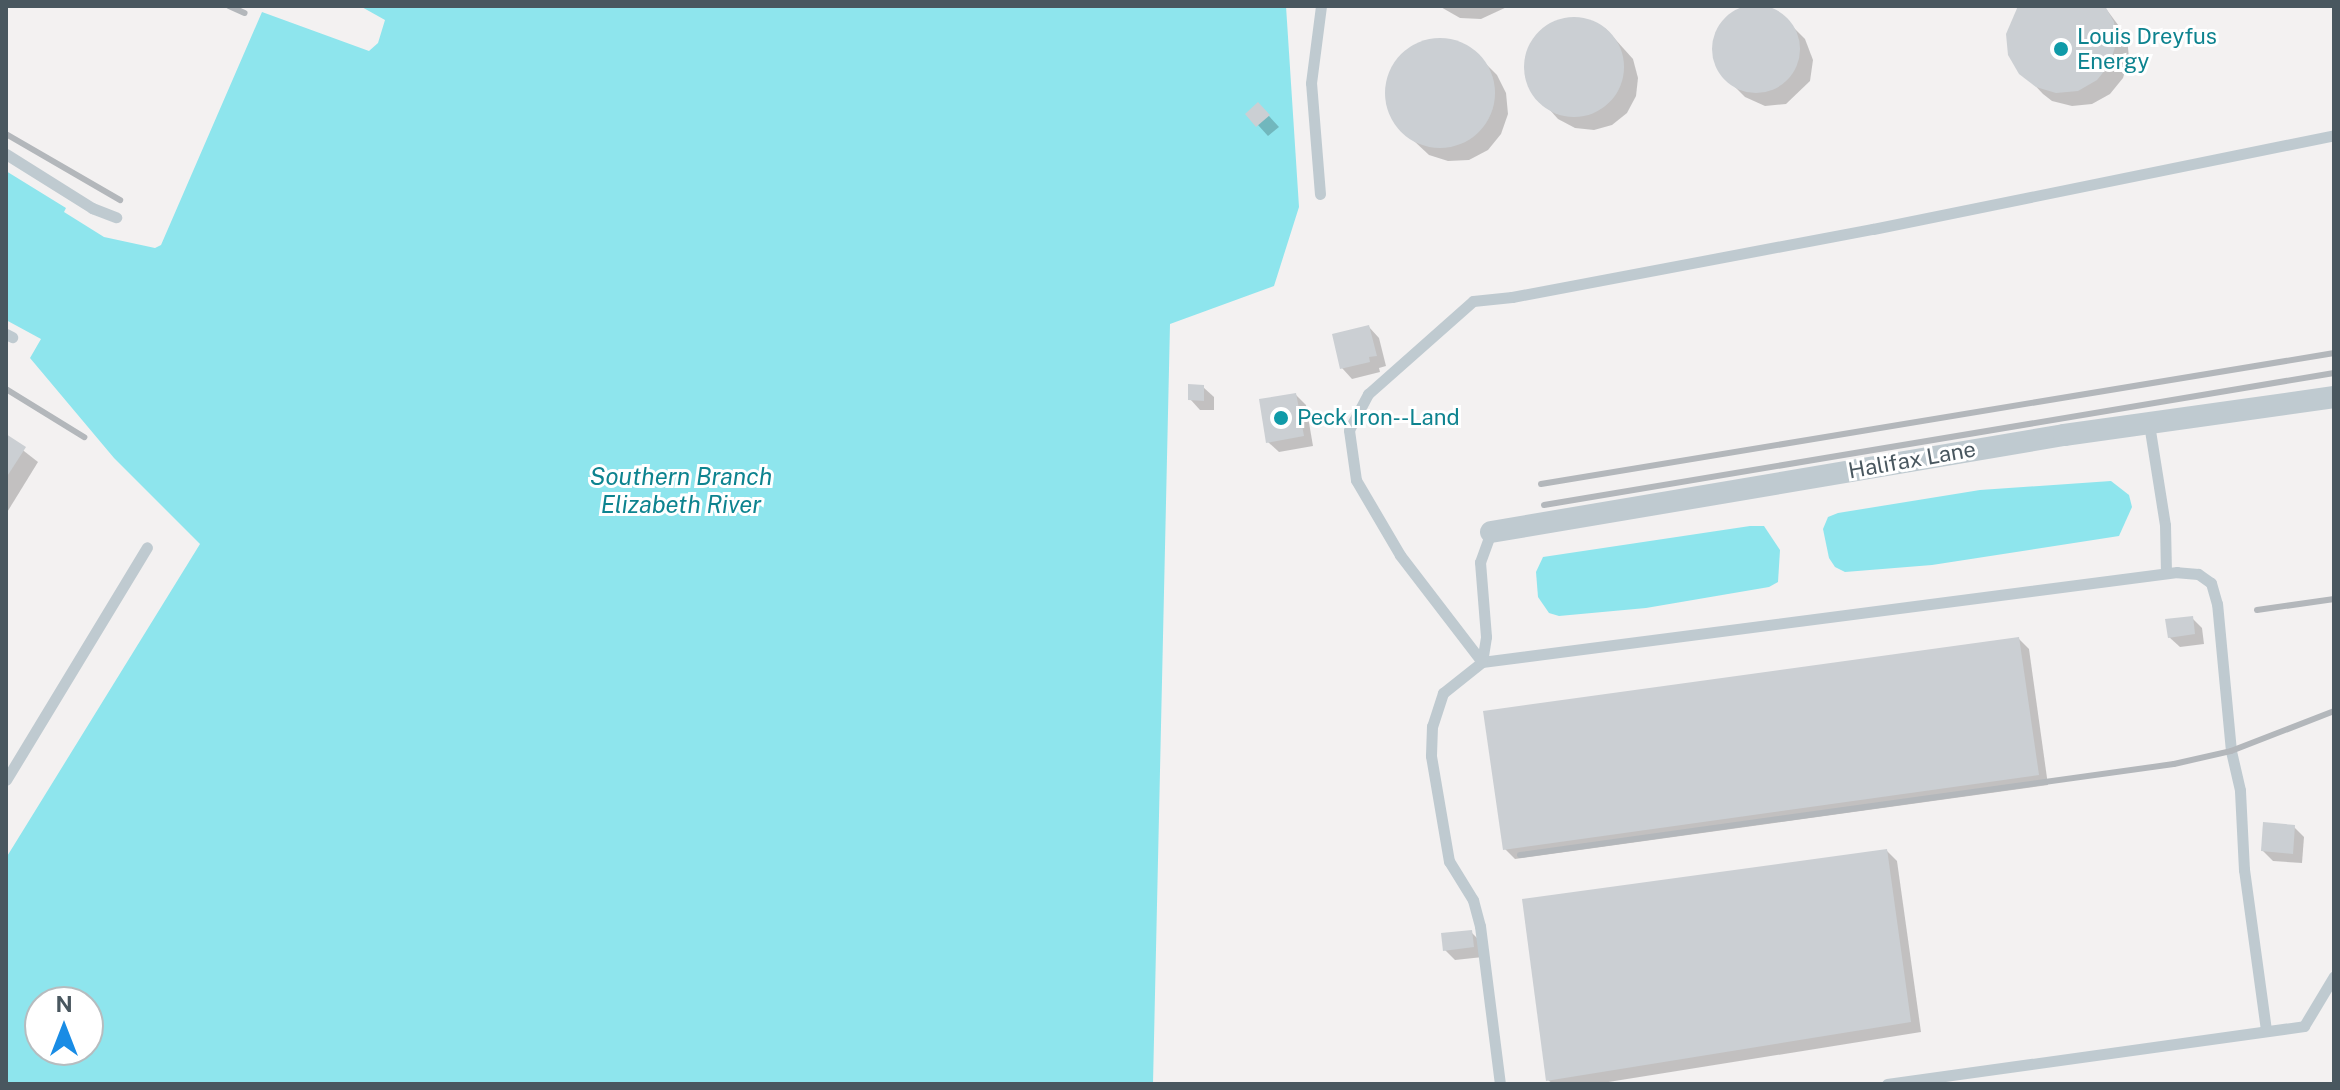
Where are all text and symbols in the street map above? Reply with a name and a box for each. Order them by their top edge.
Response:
place label: Louis Dreyfus Energy [2077,23,2217,74]
marker: Louis Dreyfus Energy [2052,40,2070,58]
place label: Peck Iron--Land [1297,405,1460,431]
marker: Peck Iron--Land [1272,409,1290,427]
street label: Halifax Lane [1846,436,1978,484]
water label: Southern Branch Elizabeth River [590,463,772,519]
north arrow [24,986,104,1066]
text: N [55,991,73,1017]

